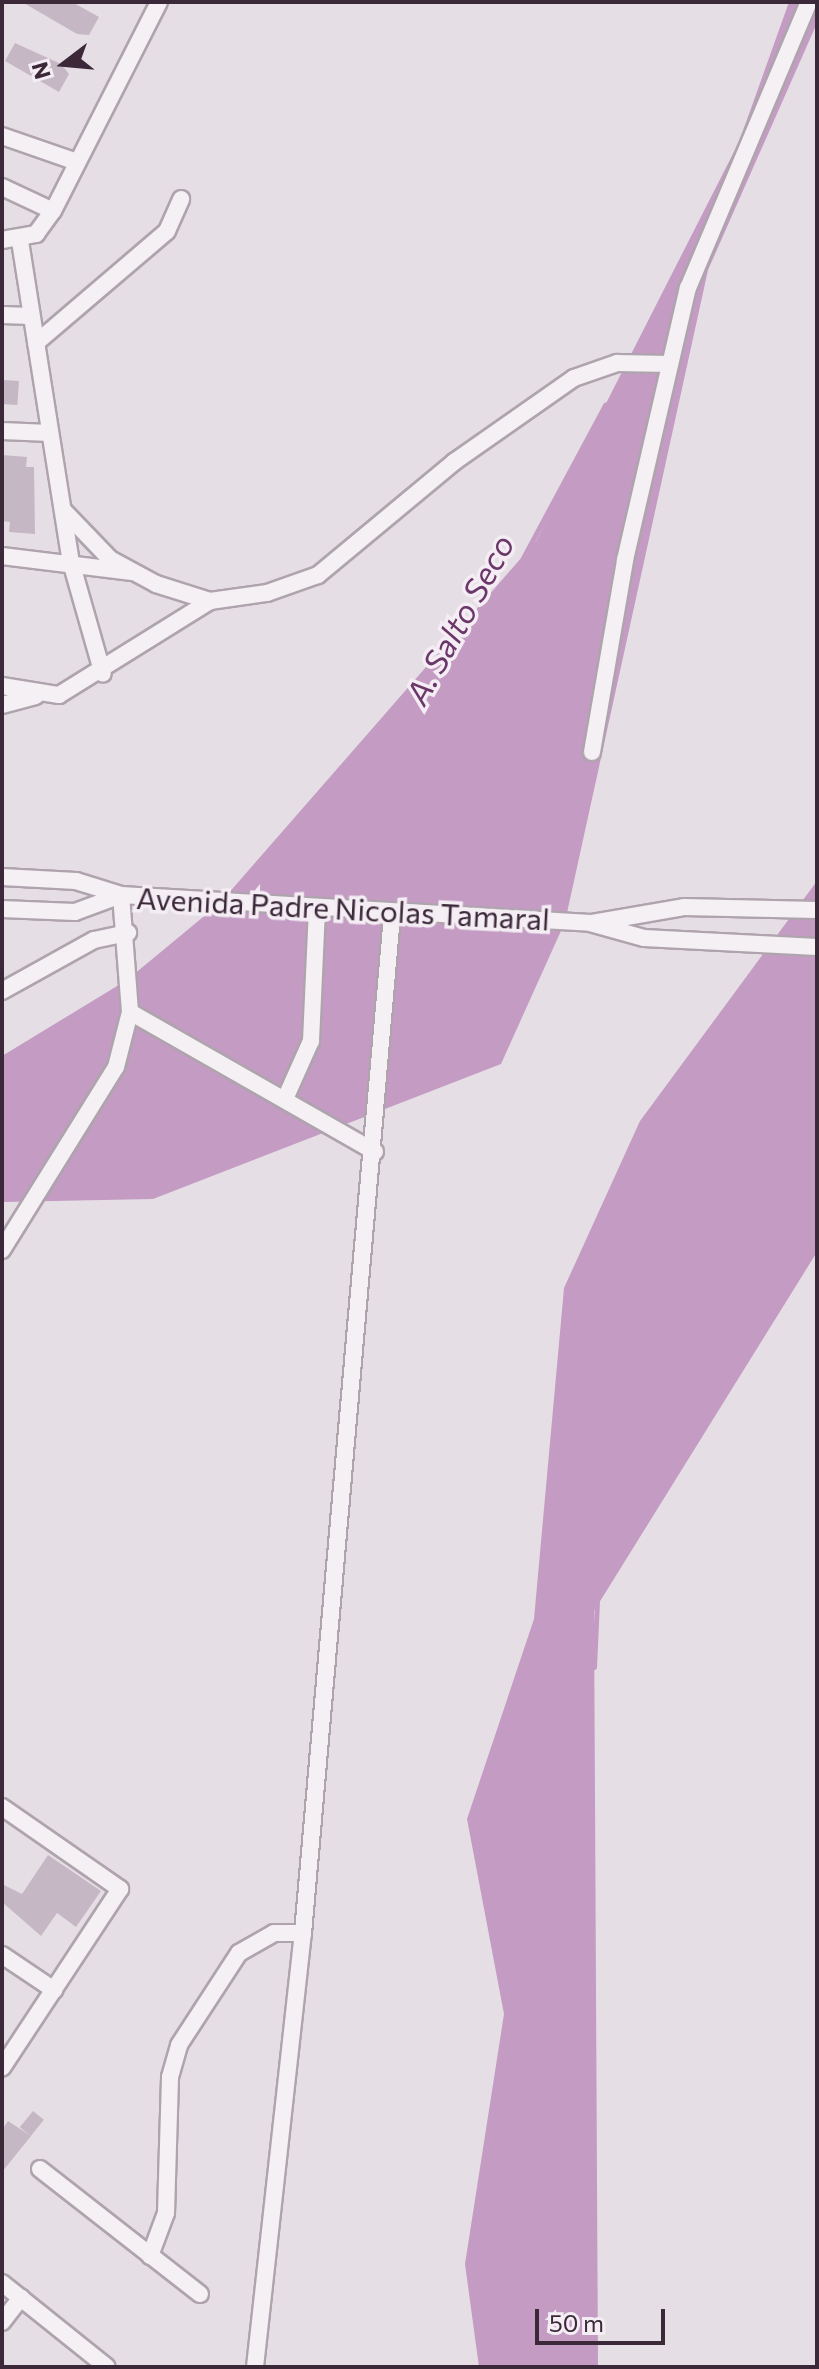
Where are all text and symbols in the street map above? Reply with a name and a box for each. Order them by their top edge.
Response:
north arrow [24,24,104,104]
text: N [25,59,56,82]
water label: A. Salto Seco [397,527,521,711]
street label: Avenida Padre Nicolas Tamaral [135,879,551,937]
scale bar [539,2293,669,2343]
text: 50 m [549,2308,604,2337]

